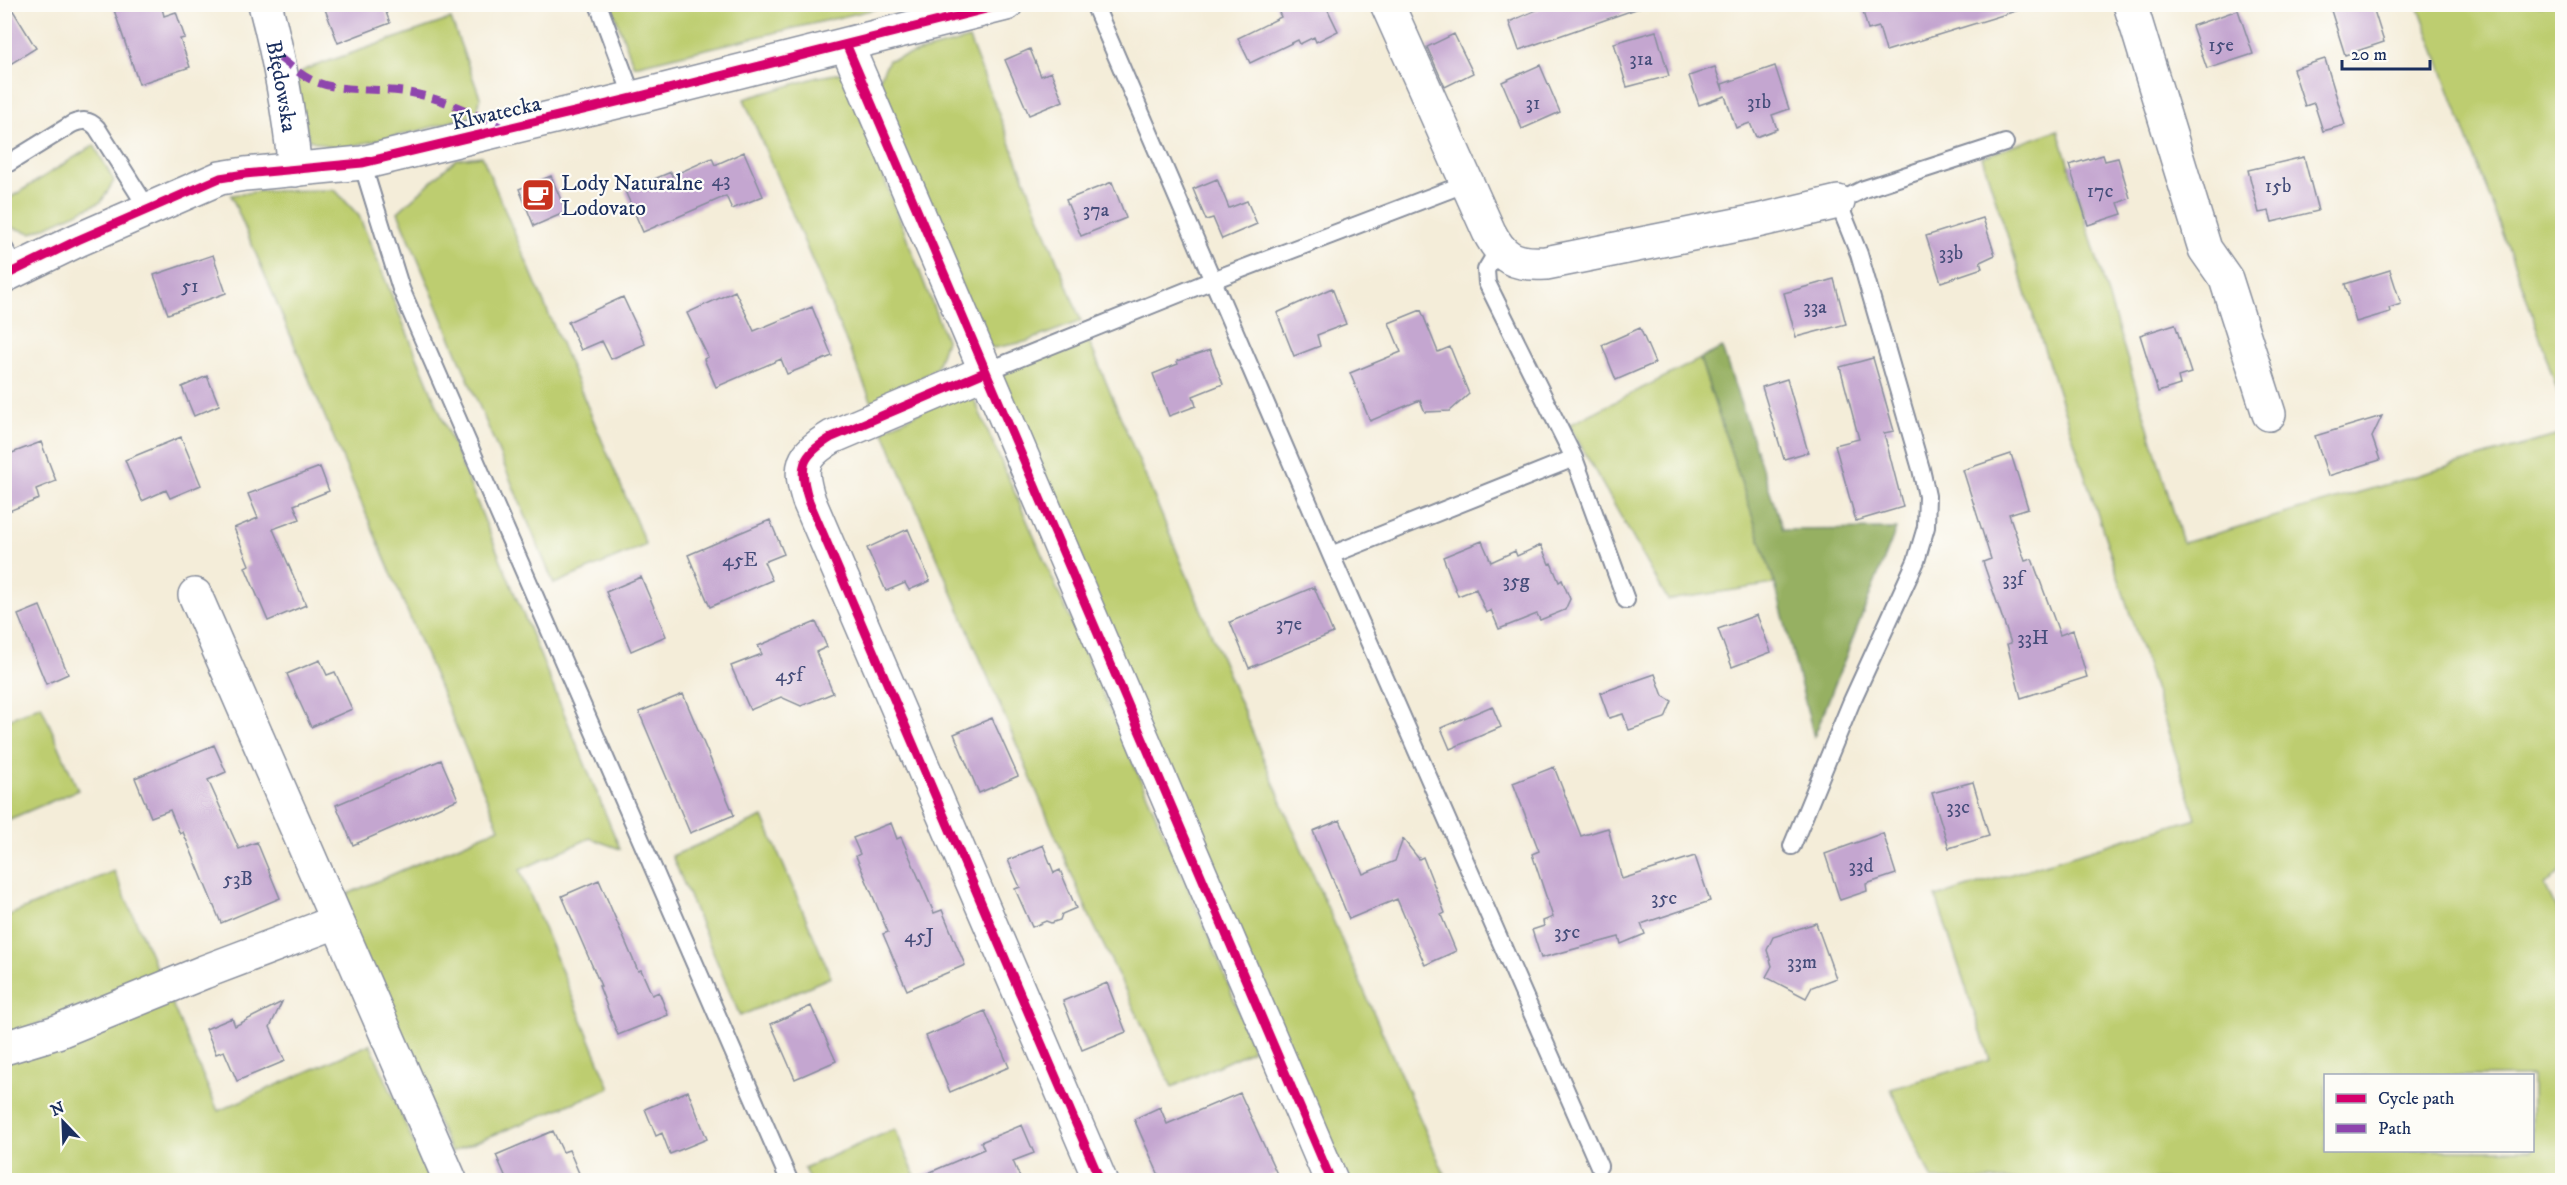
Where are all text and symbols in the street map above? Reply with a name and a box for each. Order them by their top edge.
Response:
house number: 15e [2208,33,2234,58]
scale bar [2342,33,2430,71]
street label: Błędowska [259,38,302,135]
text: 20 m [2351,44,2387,66]
house number: 31a [1629,47,1653,72]
street label: Klwatecka [449,90,544,137]
house number: 31b [1747,90,1771,115]
house number: 31 [1526,91,1540,116]
house number: 43 [712,168,730,193]
place label: Lody Naturalne Lodovato [561,170,703,222]
house number: 15b [2265,174,2291,199]
cafe icon: Lody Naturalne Lodovato [520,177,556,213]
house number: 17c [2087,179,2114,204]
house number: 37a [1083,198,1110,223]
house number: 33b [1939,241,1963,266]
house number: 51 [181,274,199,299]
house number: 33a [1803,295,1827,320]
house number: 45E [722,548,758,573]
house number: 33f [2002,567,2027,592]
house number: 35g [1502,569,1530,594]
house number: 37e [1276,612,1302,637]
house number: 33H [2017,626,2049,651]
house number: 45f [775,663,806,688]
house number: 33c [1946,795,1970,820]
house number: 33d [1849,854,1873,879]
house number: 53B [223,867,253,892]
house number: 35c [1651,886,1677,911]
house number: 35c [1554,920,1580,945]
house number: 45J [904,924,934,949]
house number: 33m [1787,950,1817,975]
legend [2324,1074,2534,1152]
text: Cycle path [2378,1088,2455,1110]
north arrow [33,1092,93,1152]
text: N [48,1097,67,1121]
text: Path [2378,1118,2412,1140]

